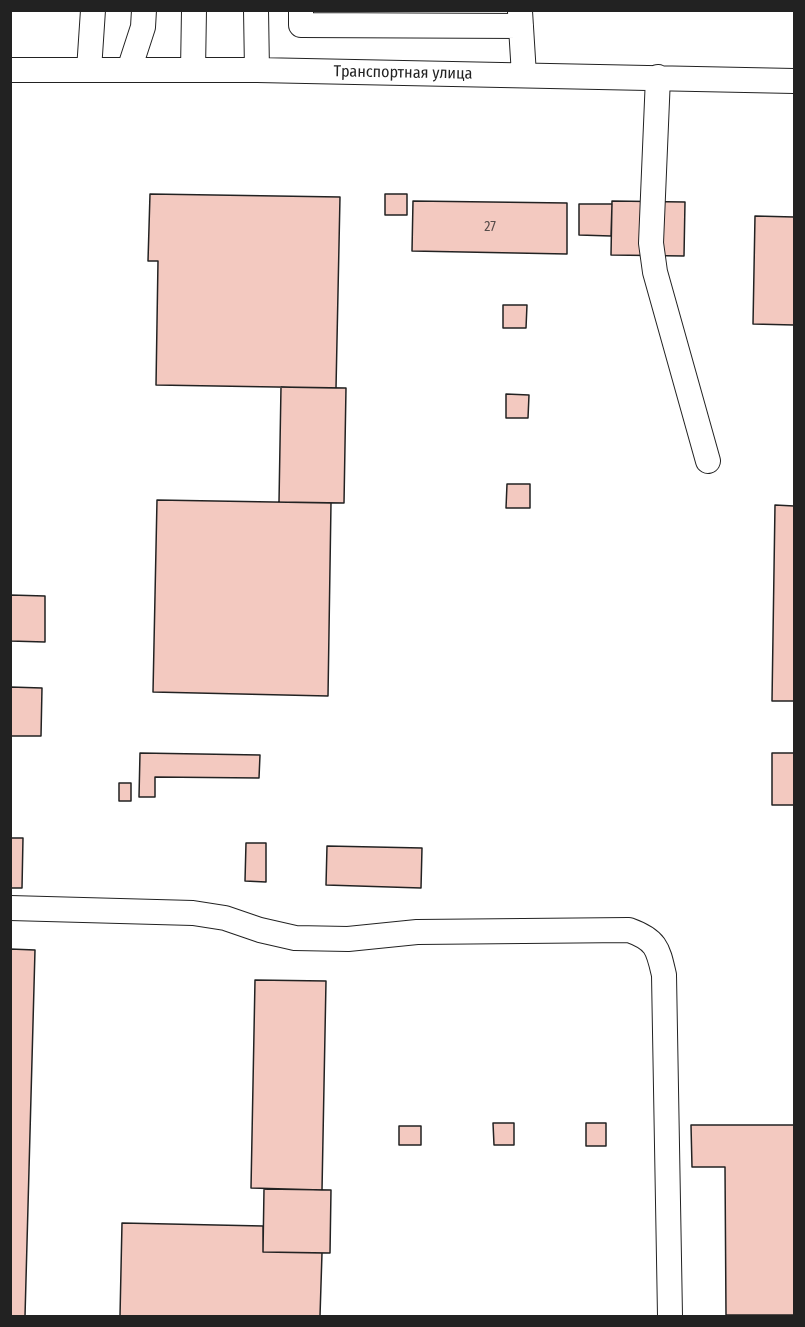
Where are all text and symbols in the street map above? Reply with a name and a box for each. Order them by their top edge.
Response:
street label: Транспортная улица [334,62,472,84]
house number: 27 [484,219,496,235]

